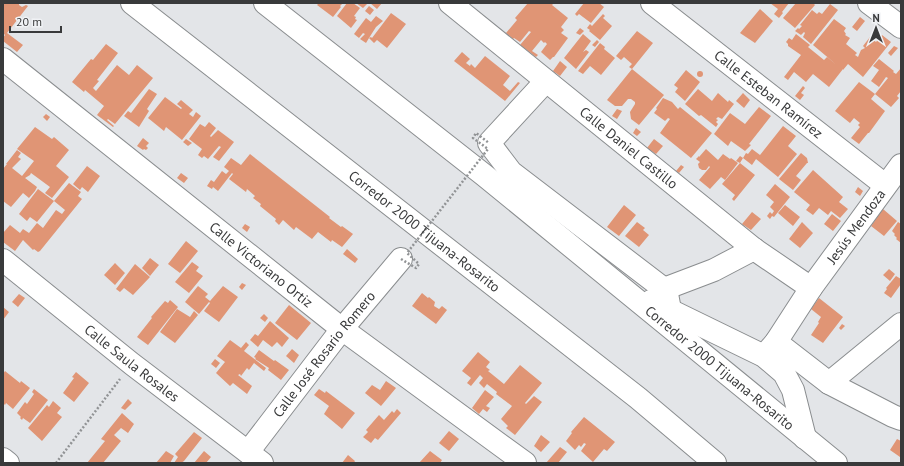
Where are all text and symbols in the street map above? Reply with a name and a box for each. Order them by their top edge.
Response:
scale bar [10,8,61,34]
north arrow [856,8,896,48]
text: N [872,11,880,25]
text: 20 m [16,14,42,29]
street label: Calle Esteban Ramírez [711,46,827,142]
street label: Calle Daniel Castillo [576,103,682,193]
street label: Corredor 2000 Tijuana-Rosarito [345,167,504,296]
street label: Jesús Mendoza [822,186,889,268]
street label: Calle Victoriano Ortiz [206,218,317,311]
street label: Calle José Rosario Romero [269,287,379,421]
street label: Corredor 2000 Tijuana-Rosarito [642,302,798,434]
street label: Calle Saula Rosales [81,320,183,406]

